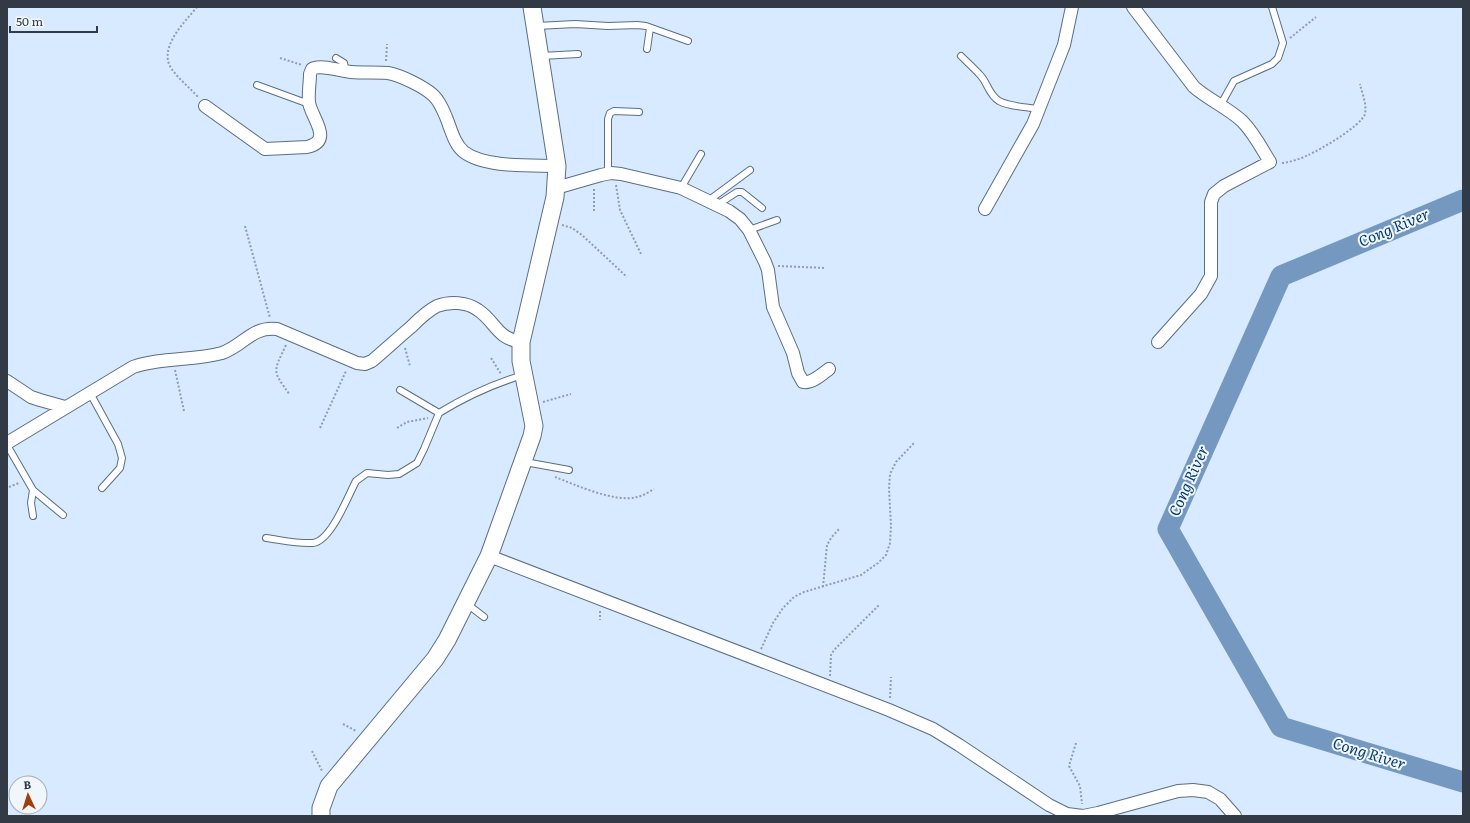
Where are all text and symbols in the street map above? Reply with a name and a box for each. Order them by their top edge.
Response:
scale bar [10,8,97,34]
text: 50 m [16,12,43,30]
water label: Cong River [1354,201,1432,252]
water label: Cong River [1162,441,1213,519]
water label: Cong River [1330,731,1409,775]
north arrow [8,775,48,815]
text: B [23,776,32,792]

